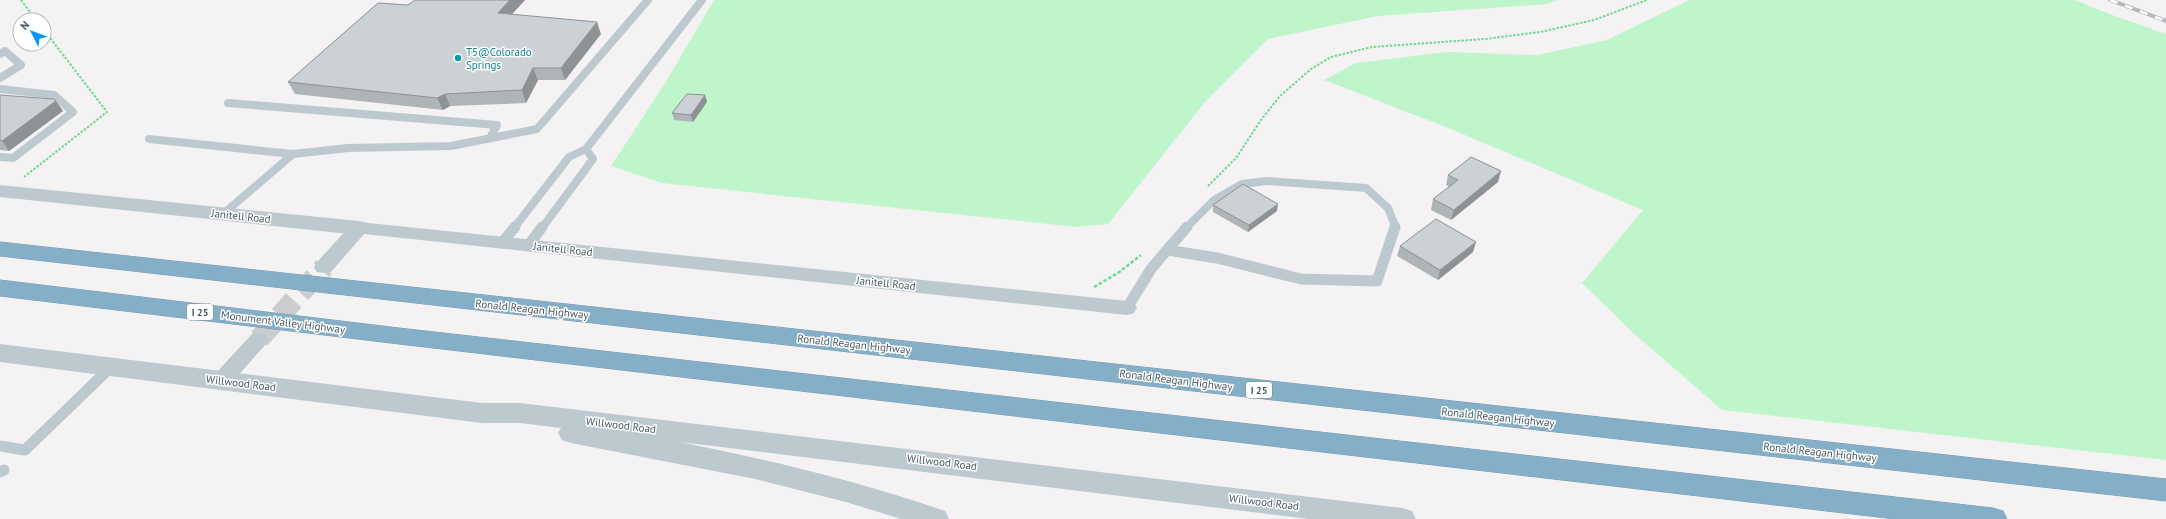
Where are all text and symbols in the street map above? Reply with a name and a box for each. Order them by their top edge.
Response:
north arrow [12,12,52,52]
text: N [17,18,32,33]
place label: T5@Colorado Springs [466,45,532,72]
marker: T5@Colorado Springs [453,53,463,63]
street label: Janitell Road [210,206,271,226]
street label: Janitell Road [532,239,593,259]
street label: Janitell Road [855,273,916,293]
street label: Ronald Reagan Highway [475,296,590,322]
road number: I 25 [187,304,213,320]
street label: Monument Valley Highway [220,307,347,337]
street label: Ronald Reagan Highway [797,331,912,357]
street label: Ronald Reagan Highway [1119,366,1234,394]
street label: Willwood Road [205,372,277,394]
road number: I 25 [1246,382,1272,398]
street label: Ronald Reagan Highway [1441,404,1556,430]
street label: Willwood Road [585,414,657,436]
street label: Ronald Reagan Highway [1763,439,1878,465]
street label: Willwood Road [906,451,978,473]
street label: Willwood Road [1228,491,1300,513]

